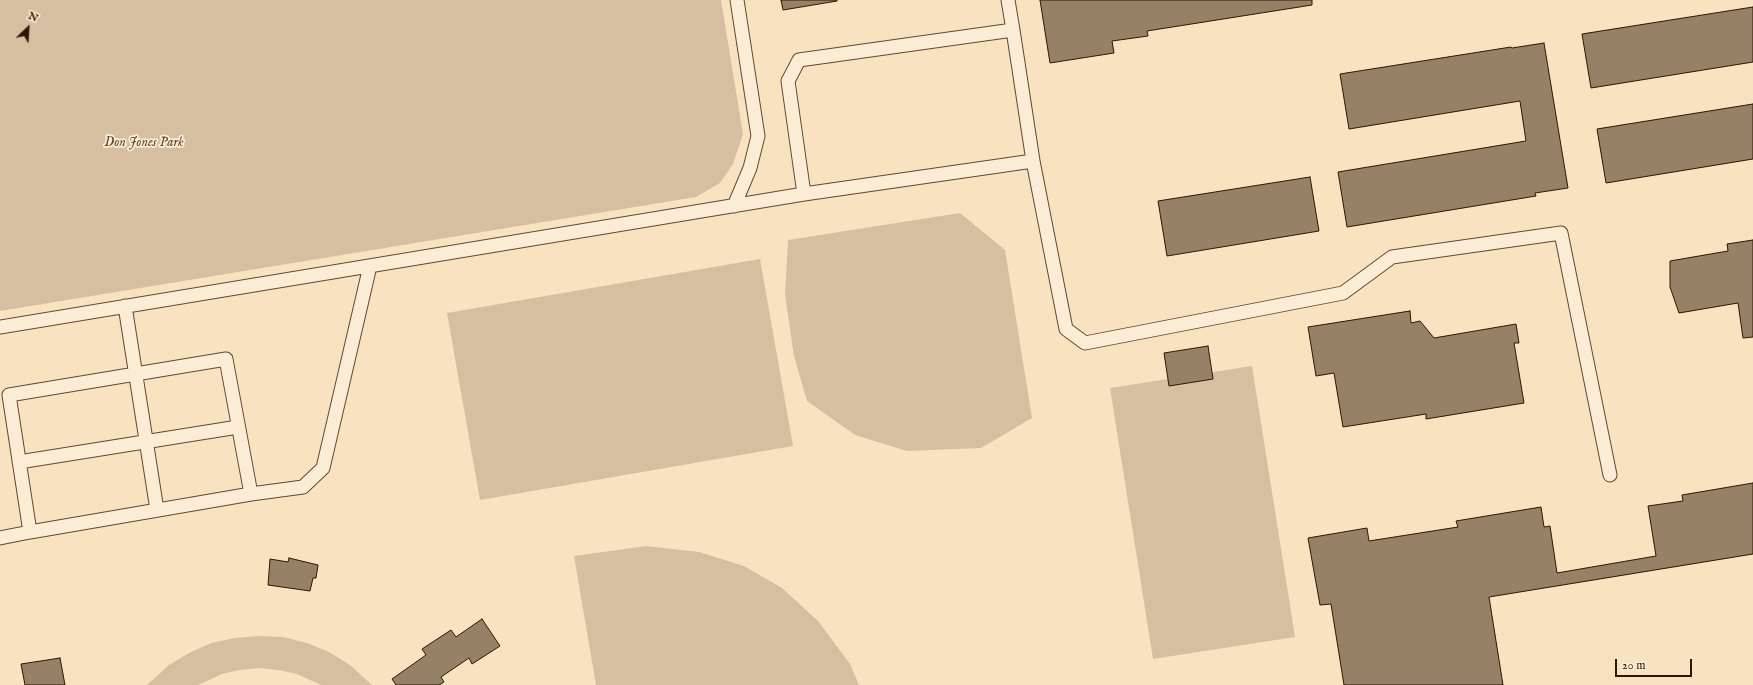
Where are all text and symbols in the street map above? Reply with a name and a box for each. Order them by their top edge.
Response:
north arrow [8,8,48,48]
text: N [26,9,40,25]
park label: Don Jones Park [104,135,184,151]
scale bar [1617,651,1694,677]
text: 20 m [1622,658,1645,673]

